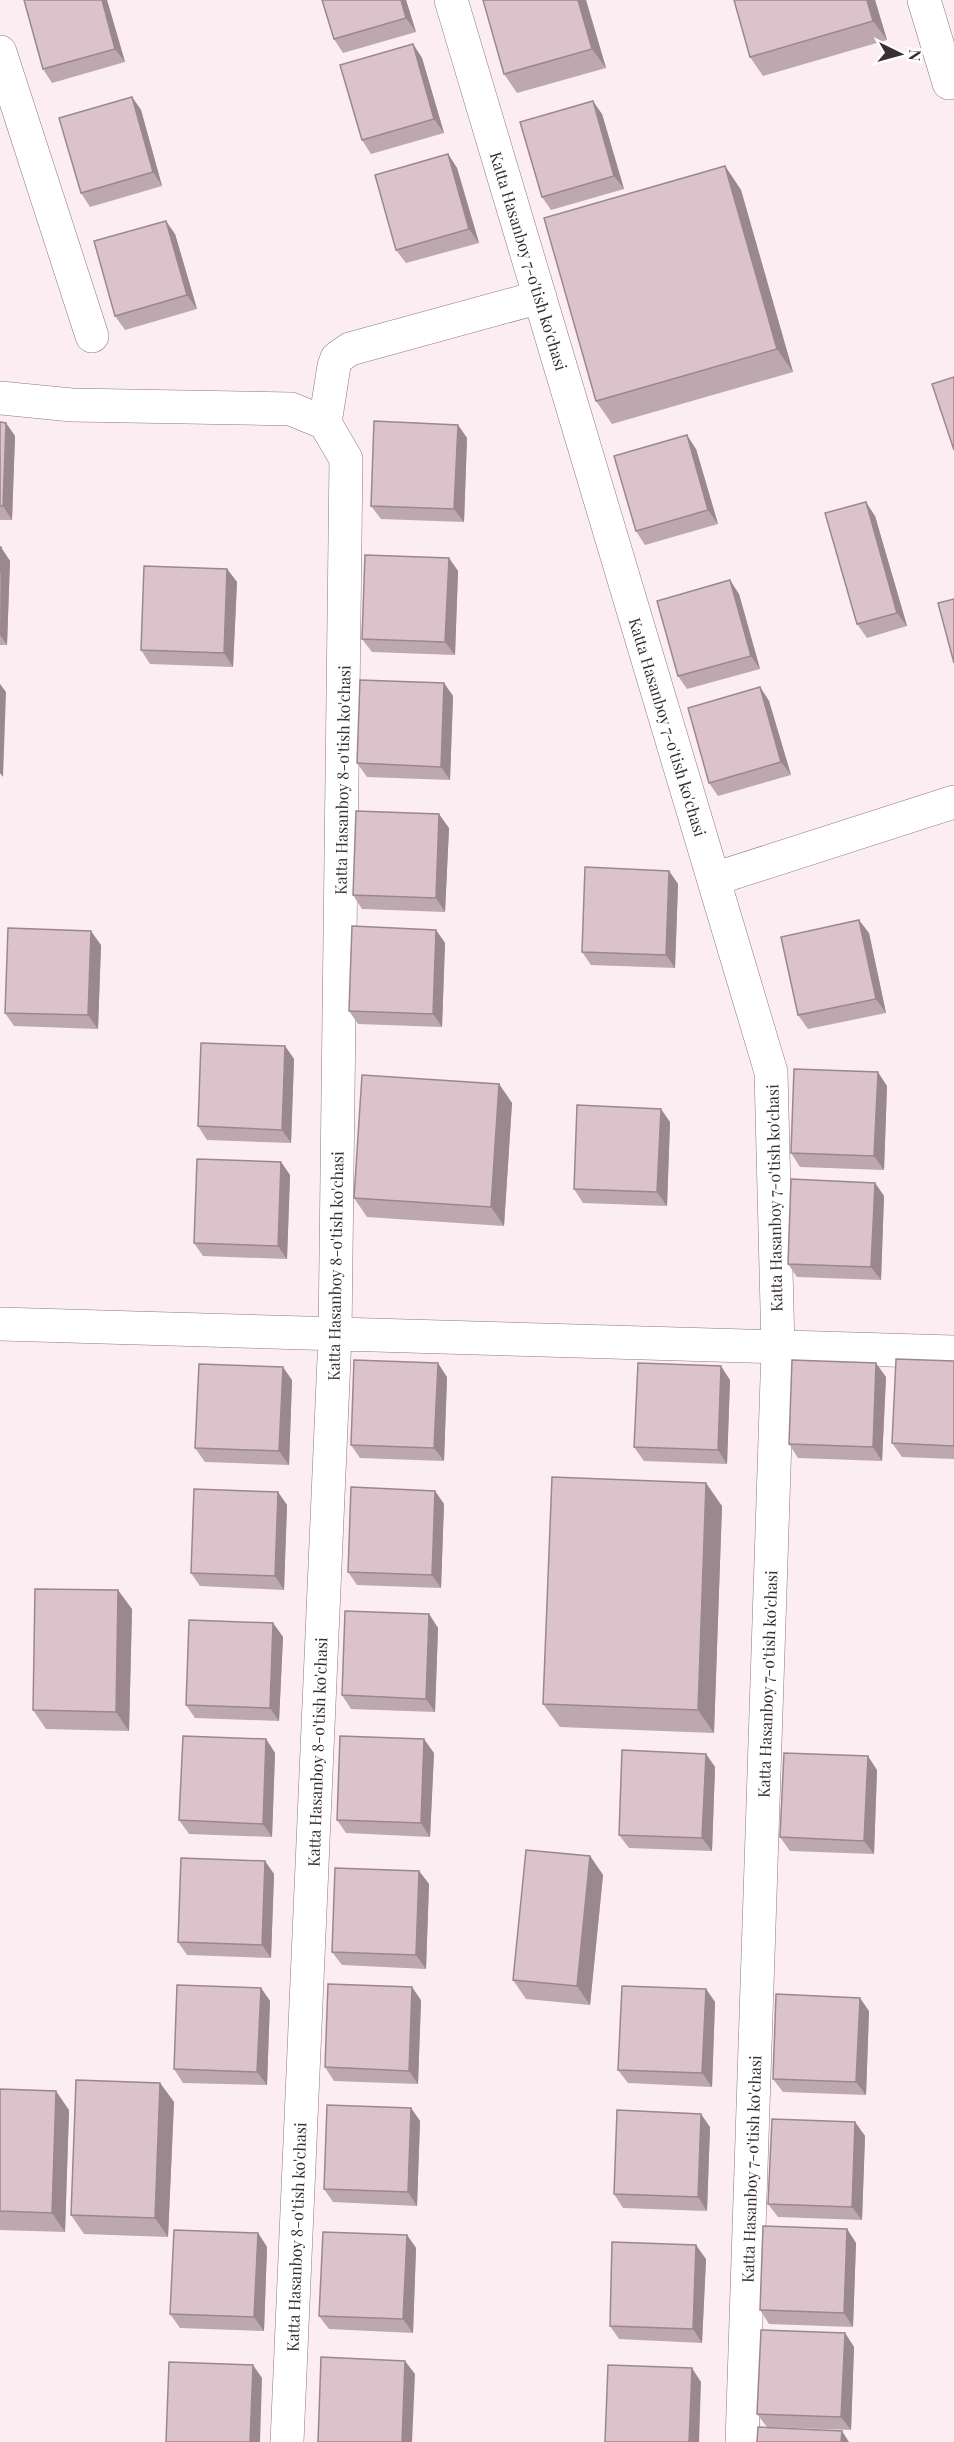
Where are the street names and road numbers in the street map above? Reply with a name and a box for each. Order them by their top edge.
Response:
street label: Katta Hasanboy 7-o'tish ko'chasi [486,149,572,373]
street label: Katta Hasanboy 7-o'tish ko'chasi [625,615,711,839]
street label: Katta Hasanboy 8-o'tish ko'chasi [329,665,355,895]
street label: Katta Hasanboy 7-o'tish ko'chasi [762,1084,786,1312]
street label: Katta Hasanboy 8-o'tish ko'chasi [322,1151,348,1381]
street label: Katta Hasanboy 7-o'tish ko'chasi [753,1570,781,1798]
street label: Katta Hasanboy 8-o'tish ko'chasi [302,1637,332,1867]
street label: Katta Hasanboy 7-o'tish ko'chasi [737,2055,765,2283]
street label: Katta Hasanboy 8-o'tish ko'chasi [281,2122,311,2352]

